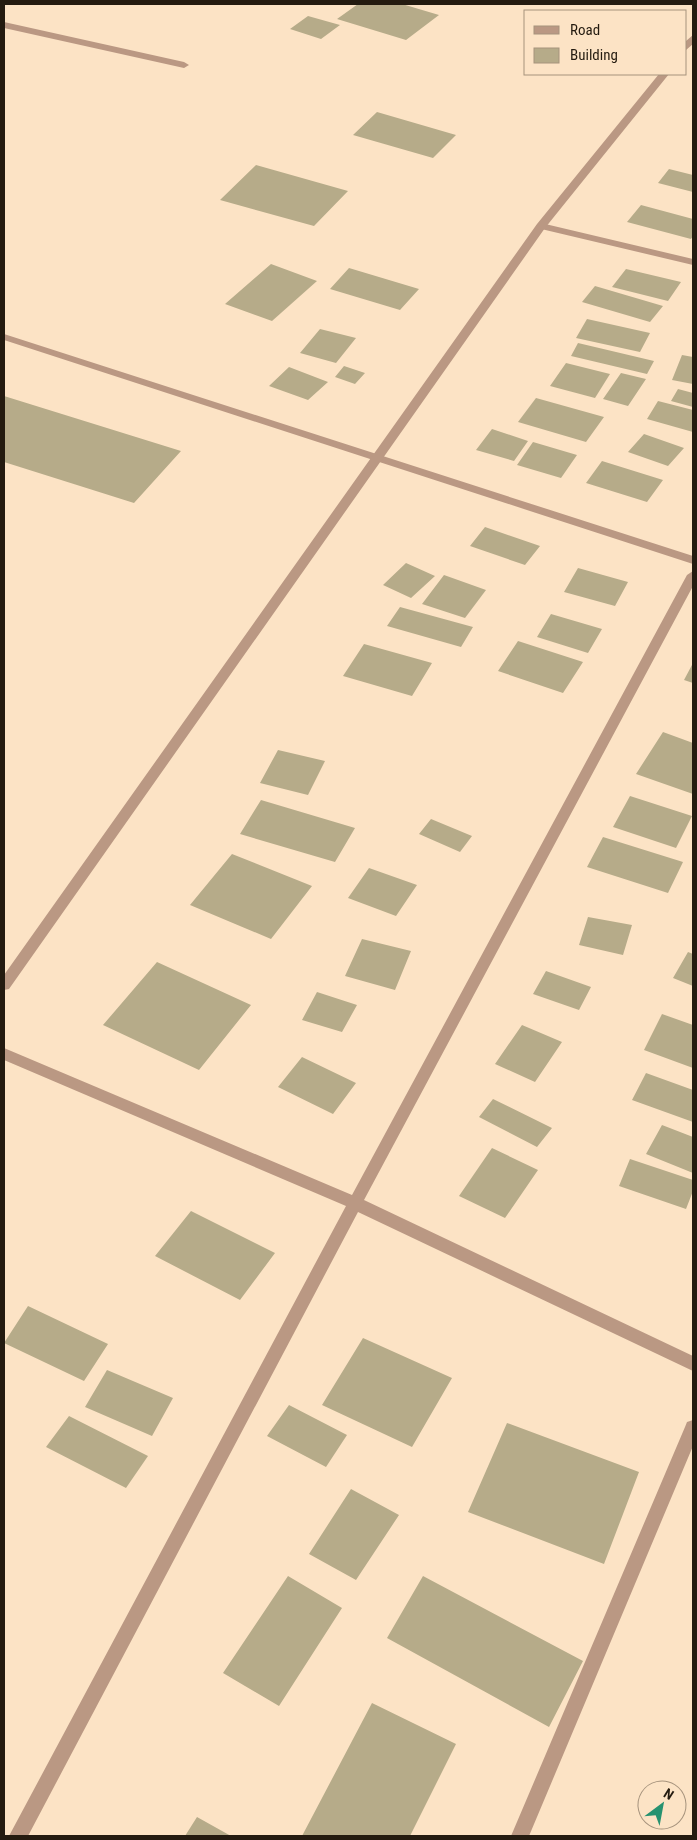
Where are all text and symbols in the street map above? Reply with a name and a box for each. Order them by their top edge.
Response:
legend [524,10,687,75]
text: Road [570,21,600,39]
text: Building [570,46,618,64]
north arrow [637,1780,687,1830]
text: N [661,1785,677,1803]

